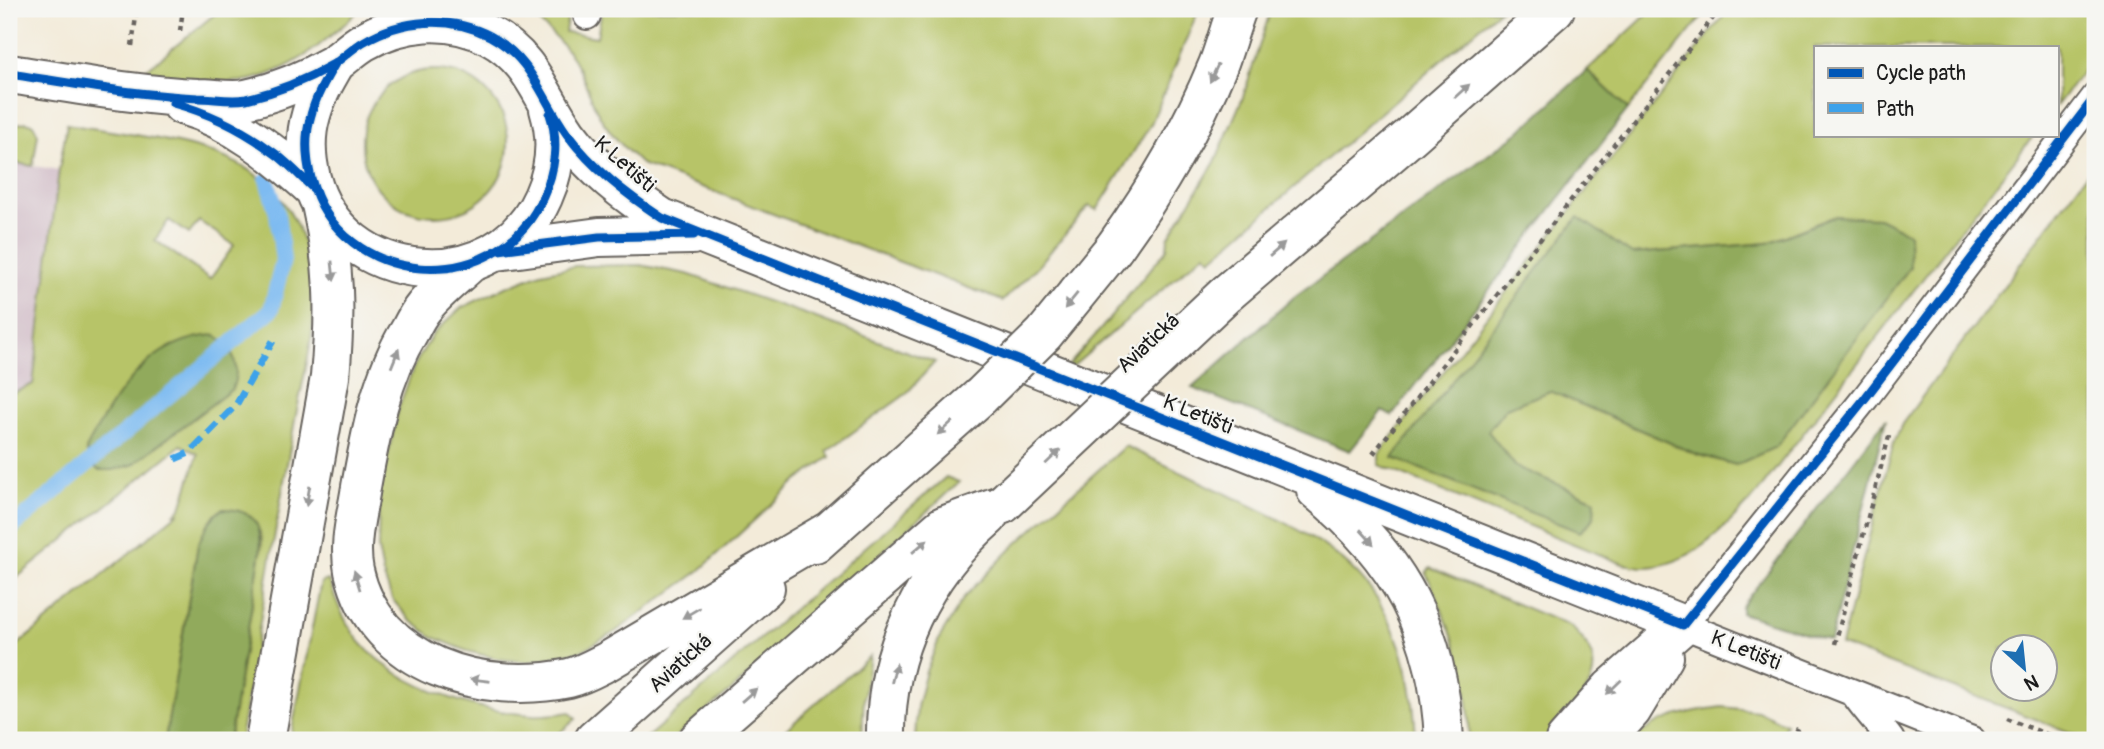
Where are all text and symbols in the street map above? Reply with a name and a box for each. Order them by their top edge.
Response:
legend [1814,46,2058,136]
text: Cycle path [1876,60,1966,87]
one-way arrow [1208,63,1220,83]
one-way arrow [1453,83,1470,99]
text: Path [1876,96,1914,123]
street label: K Letišti [588,130,661,199]
one-way arrow [1269,243,1286,258]
one-way arrow [328,260,339,282]
one-way arrow [1064,293,1079,310]
street label: Aviatická [1111,308,1185,379]
one-way arrow [389,348,400,369]
street label: K Letišti [1159,388,1237,441]
one-way arrow [937,419,954,435]
one-way arrow [1044,449,1062,465]
one-way arrow [303,485,314,507]
one-way arrow [1359,528,1375,546]
one-way arrow [912,539,929,554]
one-way arrow [352,569,362,590]
one-way arrow [681,606,700,619]
street label: K Letišti [1707,624,1785,677]
street label: Aviatická [643,628,718,699]
north arrow [1988,634,2058,704]
one-way arrow [889,662,900,684]
text: N [2020,669,2042,696]
one-way arrow [469,674,491,685]
one-way arrow [1605,678,1622,695]
one-way arrow [740,687,758,703]

